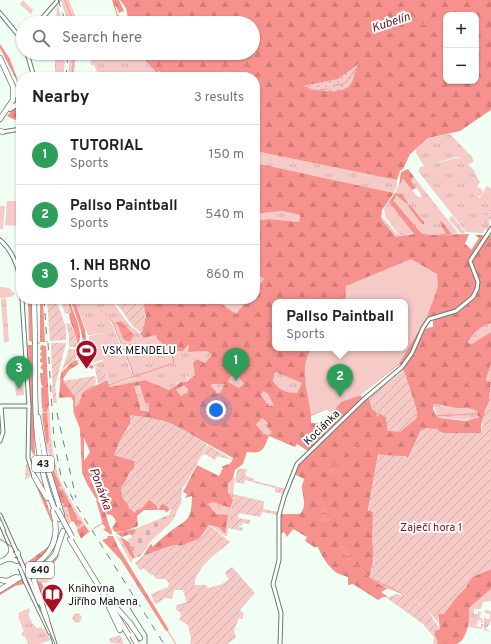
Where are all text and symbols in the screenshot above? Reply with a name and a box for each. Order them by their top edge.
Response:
water label: Kubelín [370,9,413,37]
map controls [443,12,479,84]
button: + [443,12,479,48]
search box [16,16,260,60]
icon: search [30,27,52,49]
text: Search here [62,29,142,48]
button: − [443,48,479,84]
text: Nearby [32,87,89,109]
text: 3 results [194,90,244,106]
text: TUTORIAL [70,137,143,156]
text: 1 [42,147,48,163]
text: 150 m [209,147,244,163]
text: Sports [70,156,109,172]
text: Pallso Paintball [70,197,178,216]
text: 2 [41,207,49,223]
text: 540 m [205,207,244,223]
text: Sports [70,216,109,232]
text: 1. NH BRNO [70,257,151,276]
text: 3 [41,267,49,283]
text: 860 m [206,267,244,283]
text: Sports [70,276,109,292]
popup [272,299,408,351]
text: Pallso Paintball [286,308,394,327]
text: Sports [286,327,325,343]
sports icon: VSK MENDELU [74,338,100,371]
place label: VSK MENDELU [102,344,176,358]
pin: 1 [223,348,249,381]
pin: 3 [6,356,32,389]
pin: 2 [327,364,353,397]
your location [206,400,226,420]
street label: Kociánka [301,407,343,449]
road number: 43 [32,456,54,472]
water label: Ponávka [85,466,115,513]
park label: Zaječí hora 1 [400,521,462,535]
road number: 640 [26,562,54,578]
library icon: Knihovna Jiřího Mahena [40,582,66,615]
place label: Knihovna Jiřího Mahena [68,582,138,609]

